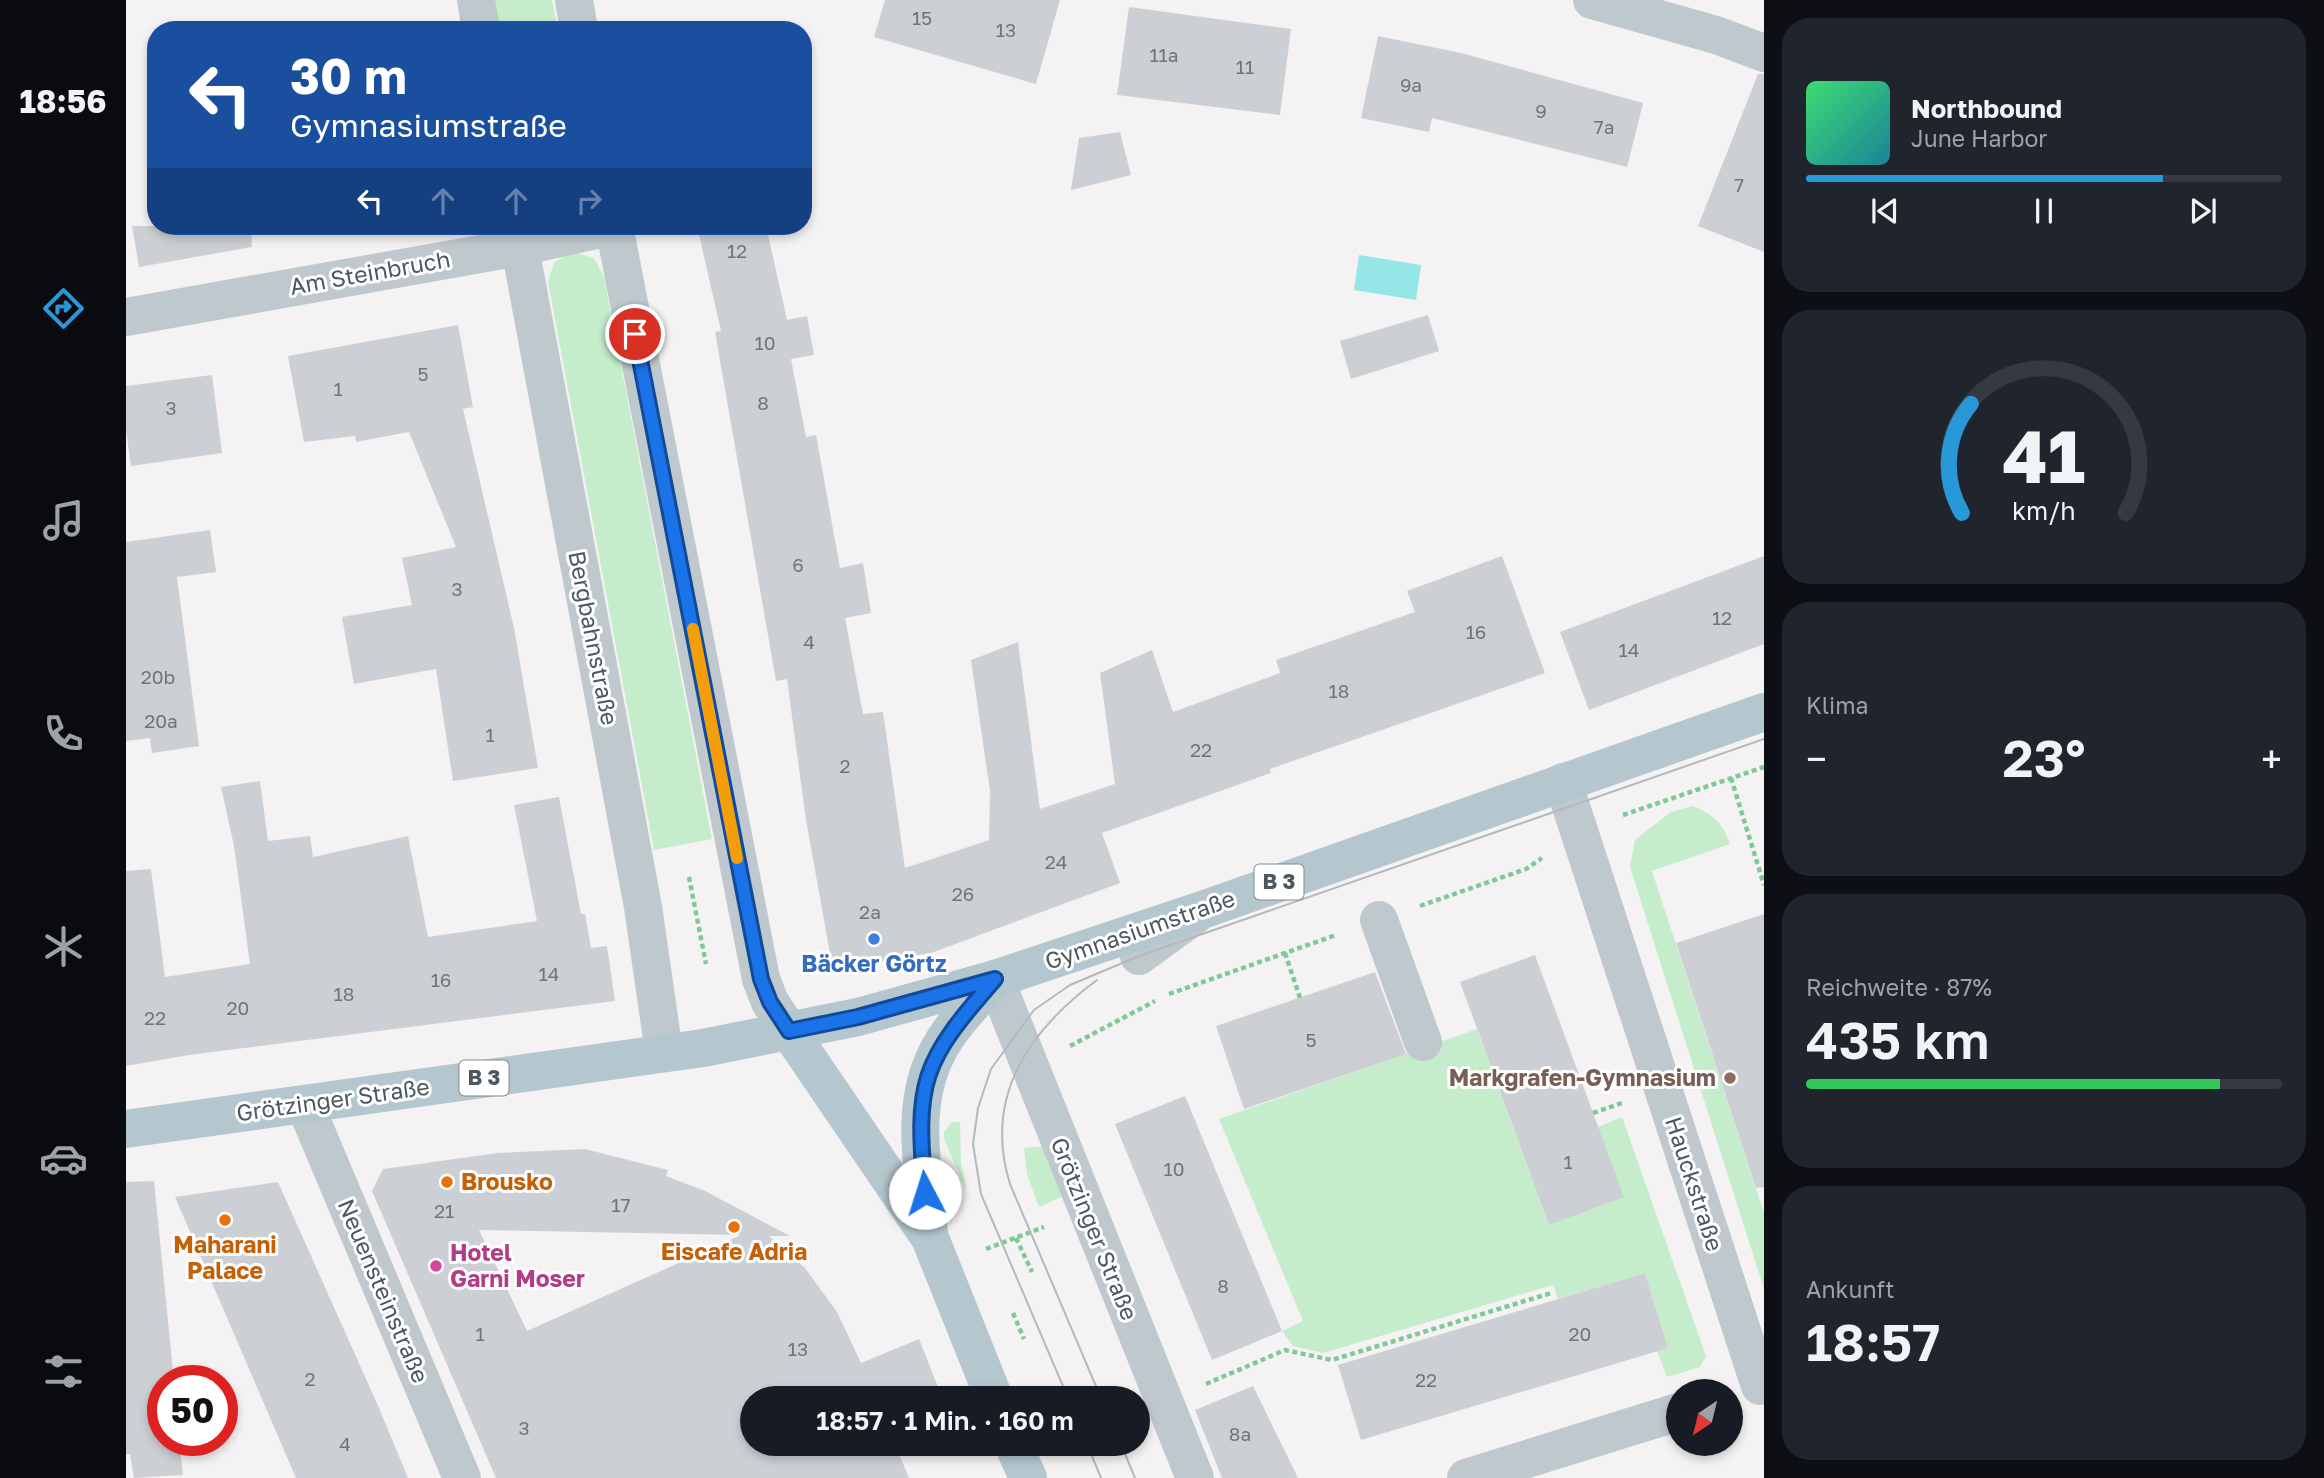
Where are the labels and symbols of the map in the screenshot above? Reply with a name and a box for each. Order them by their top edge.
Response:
house number: 15 [912,6,932,29]
house number: 13 [996,18,1016,41]
house number: 11a [1149,43,1179,66]
house number: 11 [1236,55,1254,78]
house number: 9a [1400,73,1422,96]
house number: 9 [1535,99,1547,122]
house number: 7a [1594,115,1614,138]
house number: 7 [1734,173,1744,196]
house number: 12 [727,239,747,262]
street label: Am Steinbruch [287,244,452,300]
pin [605,304,665,364]
house number: 10 [755,331,776,354]
house number: 5 [417,362,429,385]
house number: 1 [333,377,343,400]
house number: 8 [757,391,769,414]
house number: 3 [165,396,177,419]
street label: Bergbahnstraße [563,548,625,727]
house number: 6 [792,553,804,576]
house number: 3 [451,577,463,600]
house number: 12 [1712,606,1732,629]
house number: 16 [1466,620,1486,643]
house number: 4 [803,630,815,653]
house number: 14 [1619,638,1639,661]
house number: 20b [141,665,175,688]
house number: 18 [1329,679,1349,702]
house number: 20a [144,709,178,732]
house number: 1 [485,723,495,746]
house number: 22 [1190,738,1212,761]
house number: 2 [839,754,851,777]
house number: 24 [1045,850,1067,873]
road number: B 3 [1254,864,1304,900]
house number: 26 [952,882,974,905]
street label: Gymnasiumstraße [1041,883,1238,975]
house number: 2a [859,900,881,923]
marker: Bäcker Görtz [866,931,882,947]
place label: Bäcker Görtz [801,949,947,977]
house number: 14 [539,962,559,985]
house number: 16 [431,968,451,991]
house number: 18 [334,982,354,1005]
house number: 20 [227,996,249,1019]
house number: 22 [144,1006,166,1029]
house number: 5 [1305,1028,1317,1051]
road number: B 3 [460,1060,508,1096]
place label: Markgrafen-Gymnasium [1449,1063,1716,1091]
marker: Markgrafen-Gymnasium [1722,1070,1738,1086]
street label: Grötzinger Straße [235,1072,431,1126]
street label: Hauckstraße [1660,1113,1730,1254]
street label: Grötzinger Straße [1046,1133,1144,1324]
house number: 1 [1563,1150,1573,1173]
position arrow [888,1156,962,1230]
house number: 10 [1164,1157,1185,1180]
place label: Brousko [461,1167,553,1195]
marker: Brousko [439,1174,455,1190]
house number: 17 [611,1193,631,1216]
street label: Neuensteinstraße [333,1194,435,1387]
house number: 21 [434,1199,454,1222]
marker: Maharani Palace [217,1212,233,1228]
marker: Eiscafe Adria [726,1219,742,1235]
place label: Maharani Palace [173,1230,277,1284]
place label: Eiscafe Adria [661,1237,807,1265]
place label: Hotel Garni Moser [450,1238,585,1292]
marker: Hotel Garni Moser [428,1258,444,1274]
house number: 8 [1217,1274,1229,1297]
house number: 1 [475,1322,485,1345]
house number: 20 [1569,1322,1591,1345]
house number: 13 [788,1337,808,1360]
speed limit sign: 50 [147,1365,238,1456]
house number: 2 [304,1367,316,1390]
house number: 22 [1415,1368,1437,1391]
north arrow [1666,1379,1743,1456]
house number: 3 [518,1416,530,1439]
house number: 8a [1229,1422,1251,1445]
house number: 4 [339,1432,351,1455]

